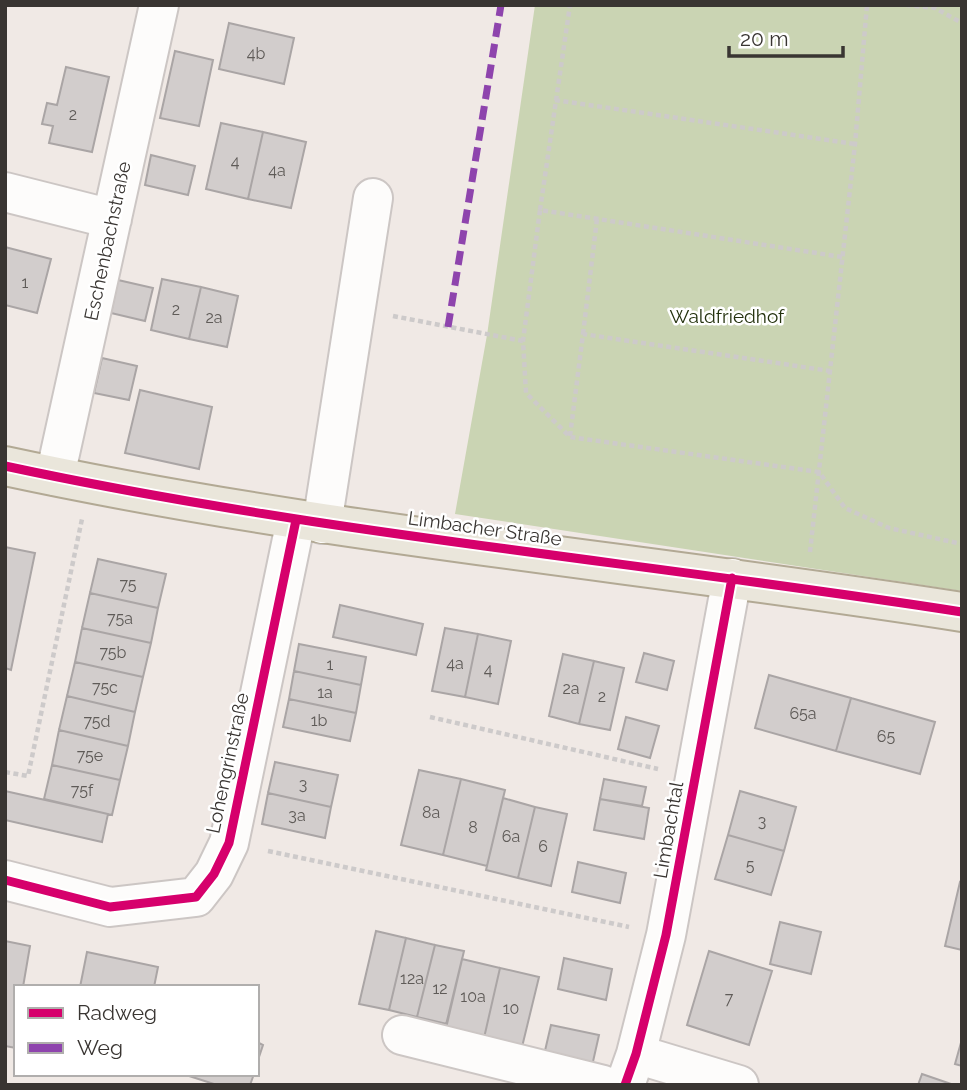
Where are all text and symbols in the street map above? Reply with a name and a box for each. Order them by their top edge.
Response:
scale bar [729,14,843,58]
text: 20 m [740,26,788,51]
house number: 4b [247,44,265,63]
house number: 2 [69,105,77,124]
house number: 4 [231,152,240,171]
street label: Eschenbachstraße [79,159,135,323]
house number: 4a [268,161,286,180]
house number: 1 [22,273,29,292]
house number: 2 [172,300,180,319]
park label: Waldfriedhof [670,305,785,327]
house number: 2a [205,308,223,327]
street label: Limbacher Straße [407,506,563,550]
house number: 75 [119,575,137,594]
house number: 75a [107,609,133,628]
house number: 75b [100,643,127,662]
house number: 4a [446,654,464,673]
house number: 1 [327,655,334,674]
house number: 4 [484,660,493,679]
house number: 75c [92,678,118,697]
house number: 2a [562,679,580,698]
house number: 1a [317,683,333,702]
house number: 2 [598,687,606,706]
street label: Lohengrinstraße [201,691,253,835]
house number: 65a [789,704,817,723]
house number: 1b [311,711,327,730]
house number: 75d [84,712,111,731]
house number: 65 [877,727,895,746]
house number: 75e [77,746,103,765]
house number: 3 [299,775,307,794]
street label: Limbachtal [649,779,687,880]
house number: 75f [71,781,94,800]
house number: 8a [422,803,440,822]
house number: 3a [288,806,306,825]
house number: 3 [758,812,766,831]
house number: 8 [468,818,478,837]
house number: 6a [502,827,520,846]
house number: 6 [538,837,548,856]
house number: 5 [746,856,755,875]
house number: 12a [400,969,424,988]
house number: 12 [432,979,448,998]
legend [14,985,259,1076]
house number: 10a [460,987,486,1006]
house number: 7 [725,989,734,1008]
house number: 10 [503,999,519,1018]
text: Radweg [77,1000,157,1025]
text: Weg [77,1035,123,1060]

